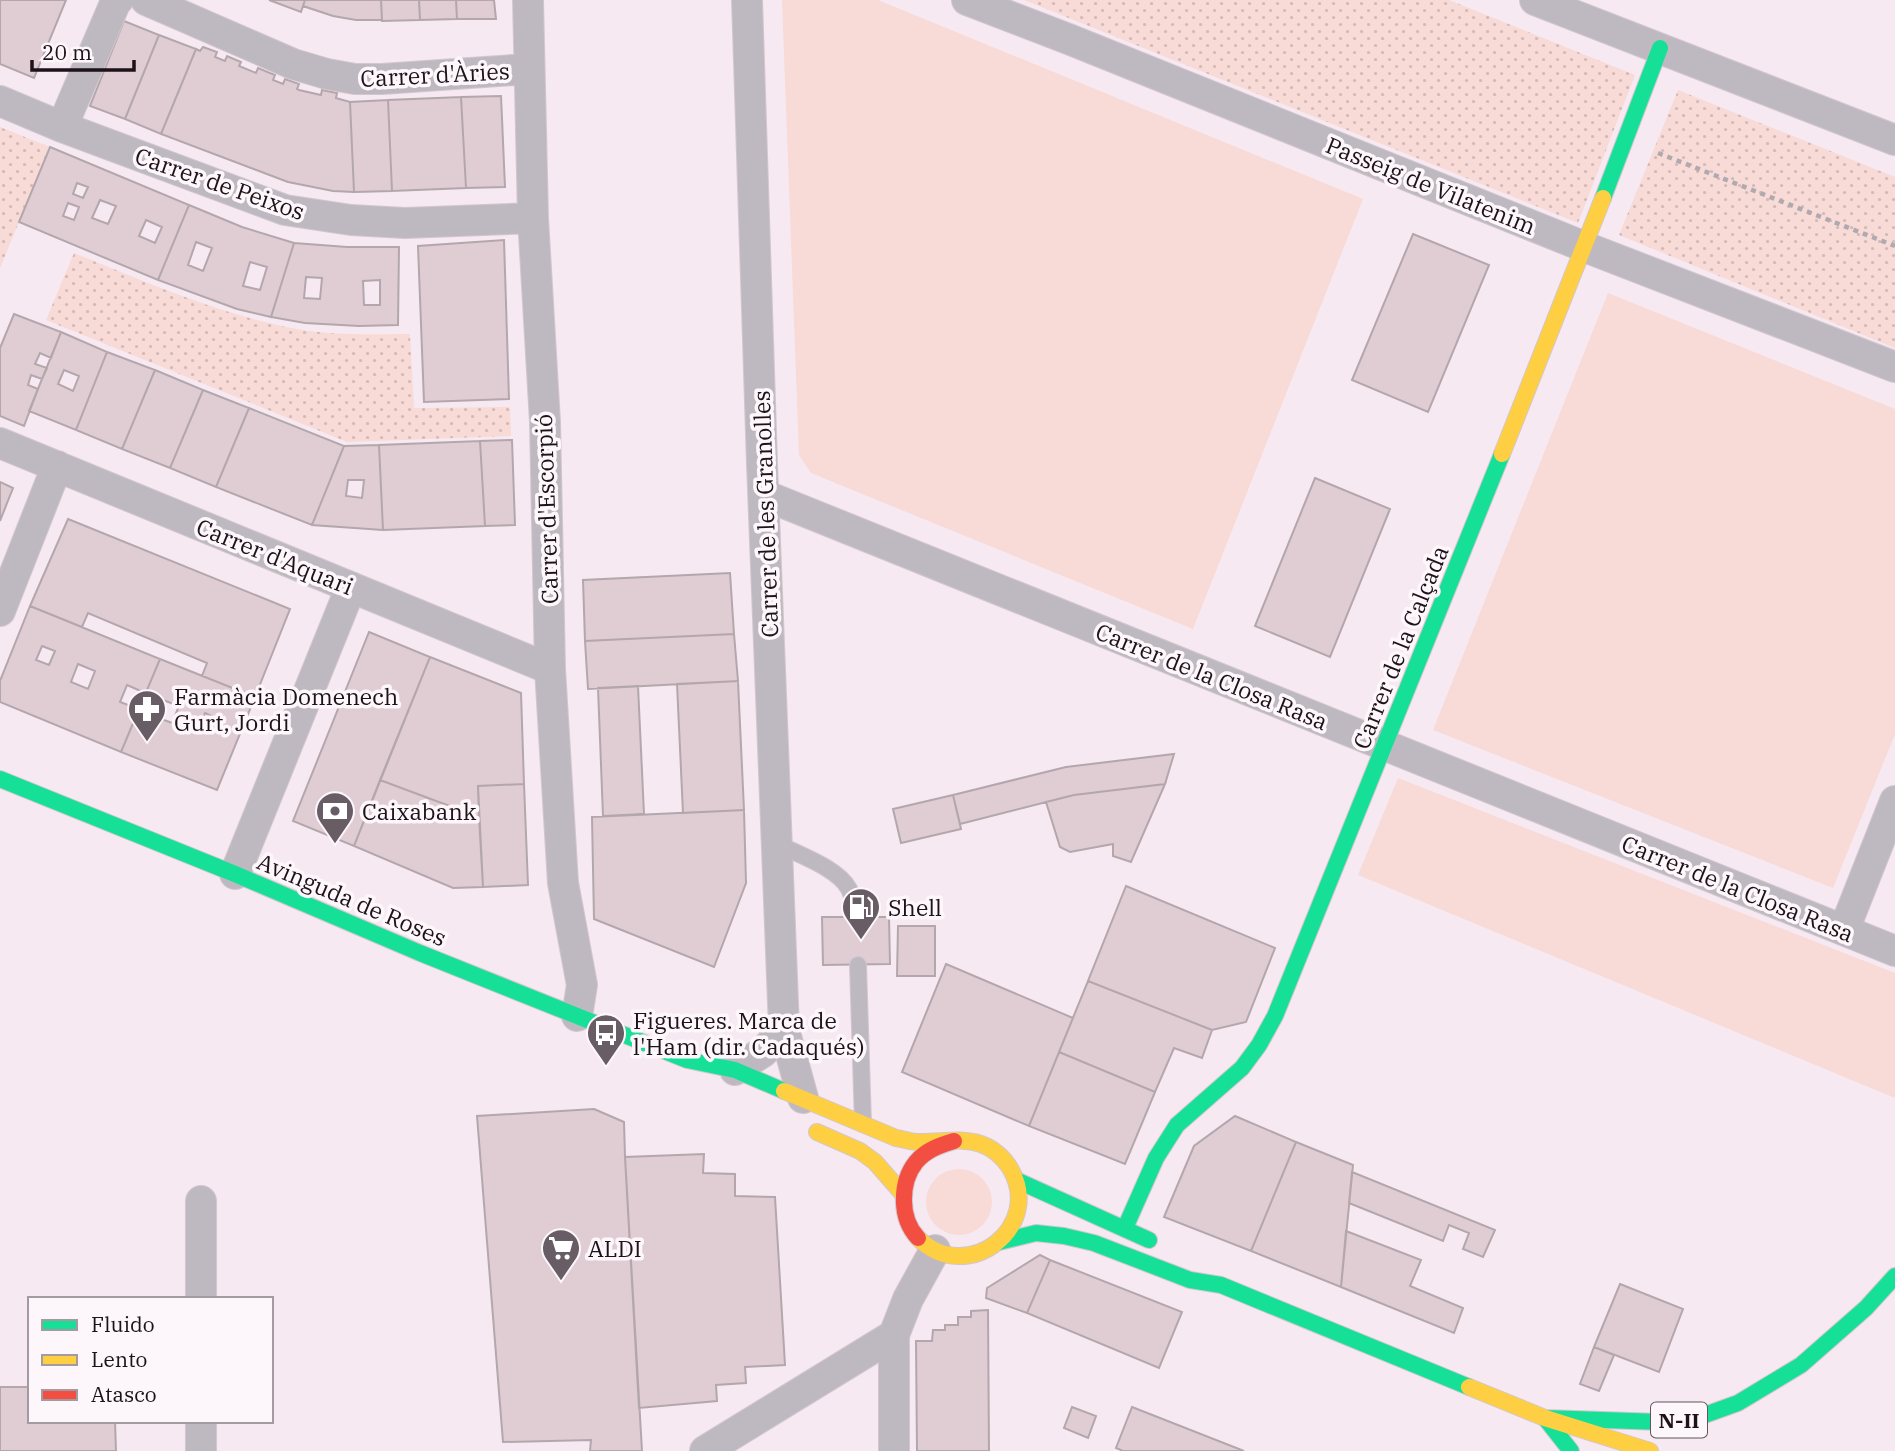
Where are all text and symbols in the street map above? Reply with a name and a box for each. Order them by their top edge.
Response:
scale bar [32,28,133,72]
text: 20 m [42,38,92,66]
street label: Carrer d'Àries [359,55,511,93]
street label: Passeig de Vilatenim [1322,129,1540,241]
street label: Carrer de Peixos [131,140,309,226]
street label: Carrer de les Granolles [746,390,784,638]
street label: Carrer d'Escorpió [528,413,564,605]
street label: Carrer d'Aquari [192,511,358,601]
street label: Carrer de la Calçada [1345,541,1455,753]
street label: Carrer de la Closa Rasa [1092,616,1332,736]
place label: Farmàcia Domenech Gurt, Jordi [174,681,398,737]
pharmacy icon: Farmàcia Domenech Gurt, Jordi [126,688,168,743]
bank icon: Caixabank [314,790,356,845]
place label: Caixabank [362,796,477,826]
street label: Carrer de la Closa Rasa [1618,828,1858,948]
street label: Avinguda de Roses [253,846,451,952]
fuel station icon: Shell [840,886,882,941]
place label: Shell [888,892,942,922]
place label: Figueres. Marca de l'Ham (dir. Cadaqués) [633,1005,864,1061]
bus stop icon: Figueres. Marca de l'Ham (dir. Cadaqués) [585,1012,627,1067]
supermarket icon: ALDI [540,1227,582,1282]
place label: ALDI [588,1233,642,1263]
legend [28,1297,273,1423]
text: Fluido [91,1310,155,1338]
text: Lento [91,1345,147,1373]
text: Atasco [91,1380,157,1408]
road number: N-II [1651,1402,1707,1438]

